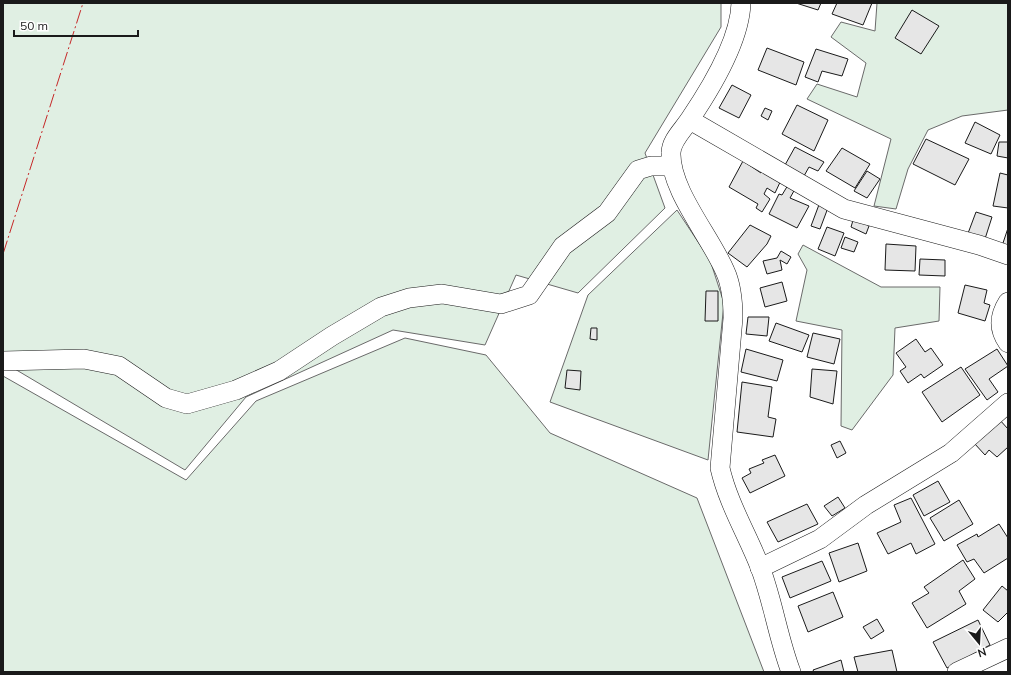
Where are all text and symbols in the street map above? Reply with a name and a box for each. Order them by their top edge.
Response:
scale bar [14,12,138,38]
text: 50 m [20,18,48,33]
north arrow [959,623,999,663]
text: N [976,645,988,660]

